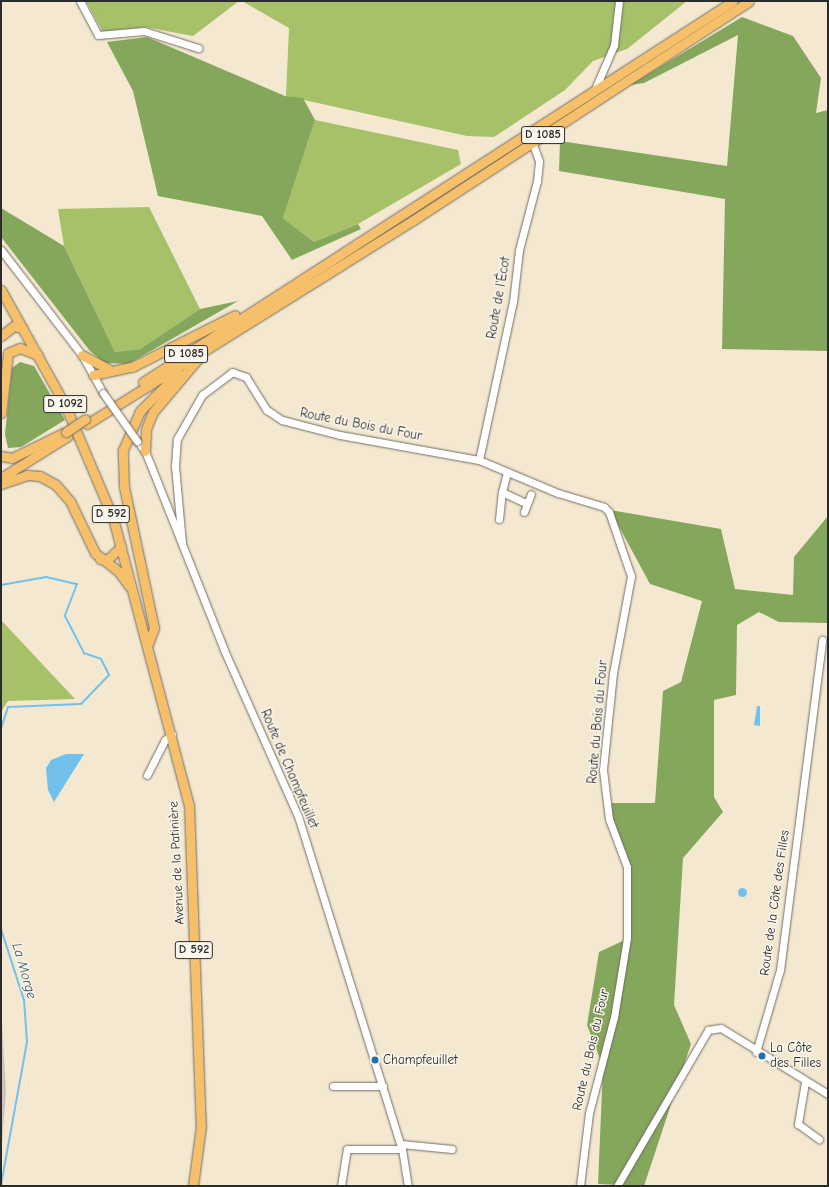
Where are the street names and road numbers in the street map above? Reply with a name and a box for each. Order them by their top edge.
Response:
road number: D 1085 [521,125,565,145]
street label: Route de l'Écot [484,256,514,340]
road number: D 1085 [164,344,208,364]
road number: D 1092 [43,394,87,414]
street label: Route du Bois du Four [299,406,423,444]
road number: D 592 [91,504,131,524]
street label: Route du Bois du Four [585,659,611,785]
street label: Route de Champfeuillet [257,707,321,831]
street label: Avenue de la Patinière [166,801,188,925]
street label: Route de la Côte des Filles [757,829,793,977]
road number: D 592 [174,940,214,960]
street label: Route du Bois du Four [569,988,613,1112]

